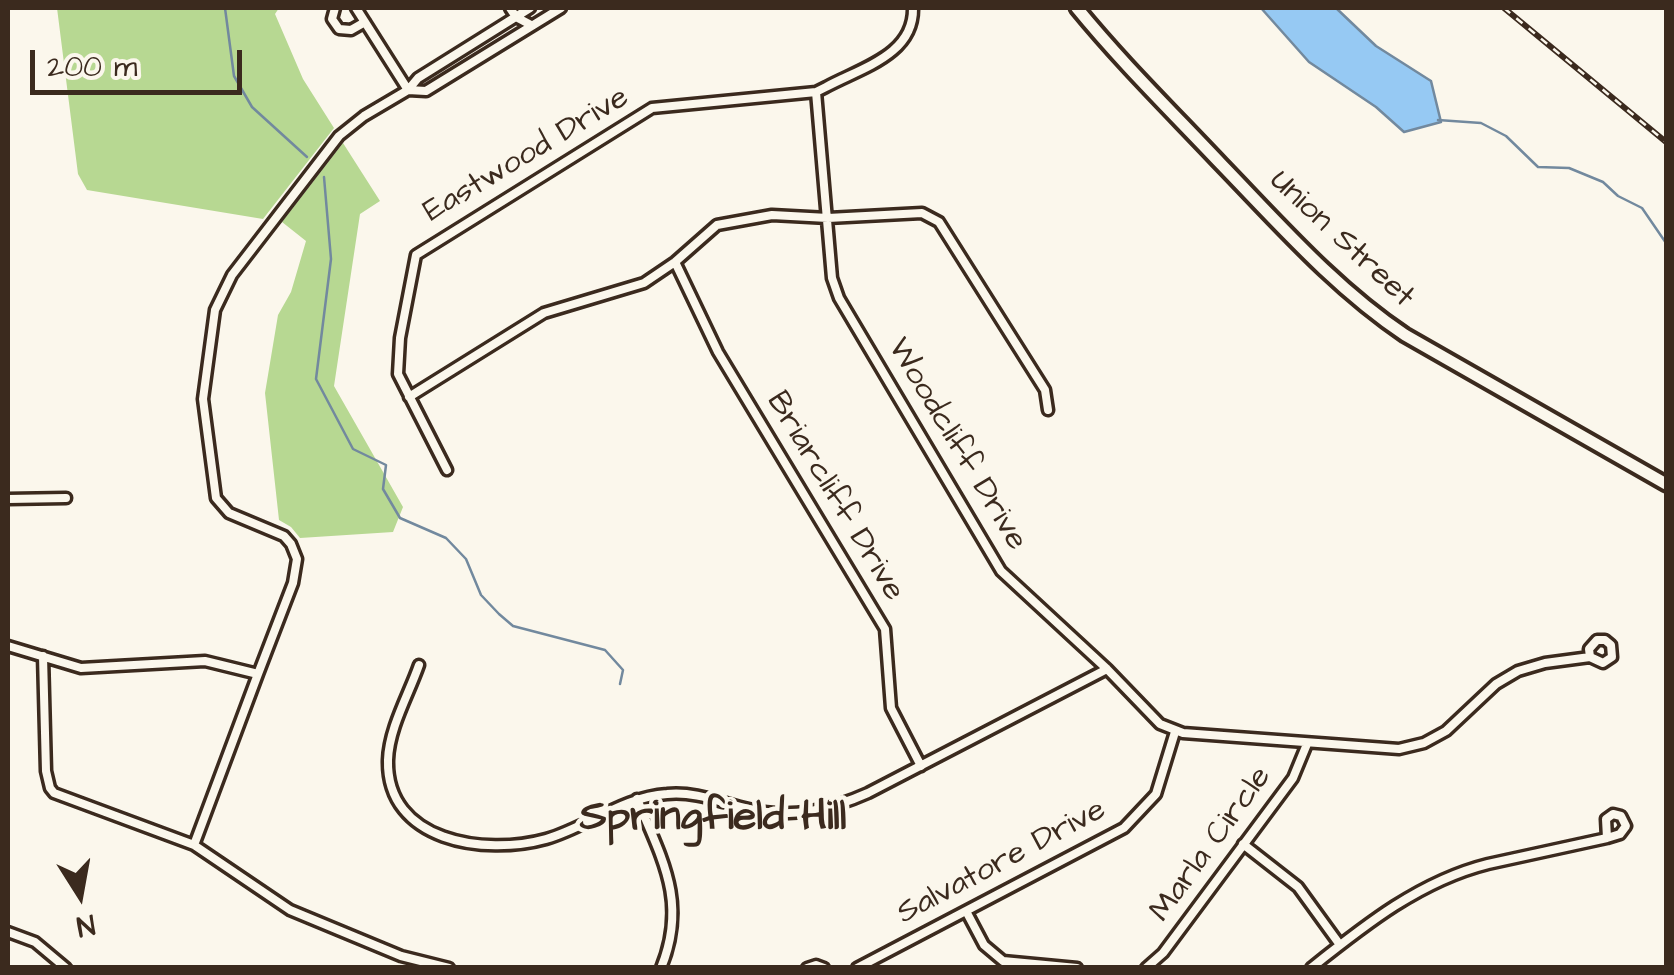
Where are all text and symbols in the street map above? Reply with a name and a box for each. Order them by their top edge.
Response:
scale bar [35,30,248,92]
text: 200 m [47,46,137,88]
street label: Eastwood Drive [417,80,637,232]
street label: Union Street [1260,163,1422,317]
street label: Woodcliff Drive [878,332,1034,558]
street label: Briarcliff Drive [756,385,912,609]
street label: Marla Circle [1143,760,1281,930]
street label: Salvatore Drive [891,792,1113,934]
district label: Springfield Hill [580,795,846,845]
north arrow [30,845,130,945]
text: N [73,904,98,946]

